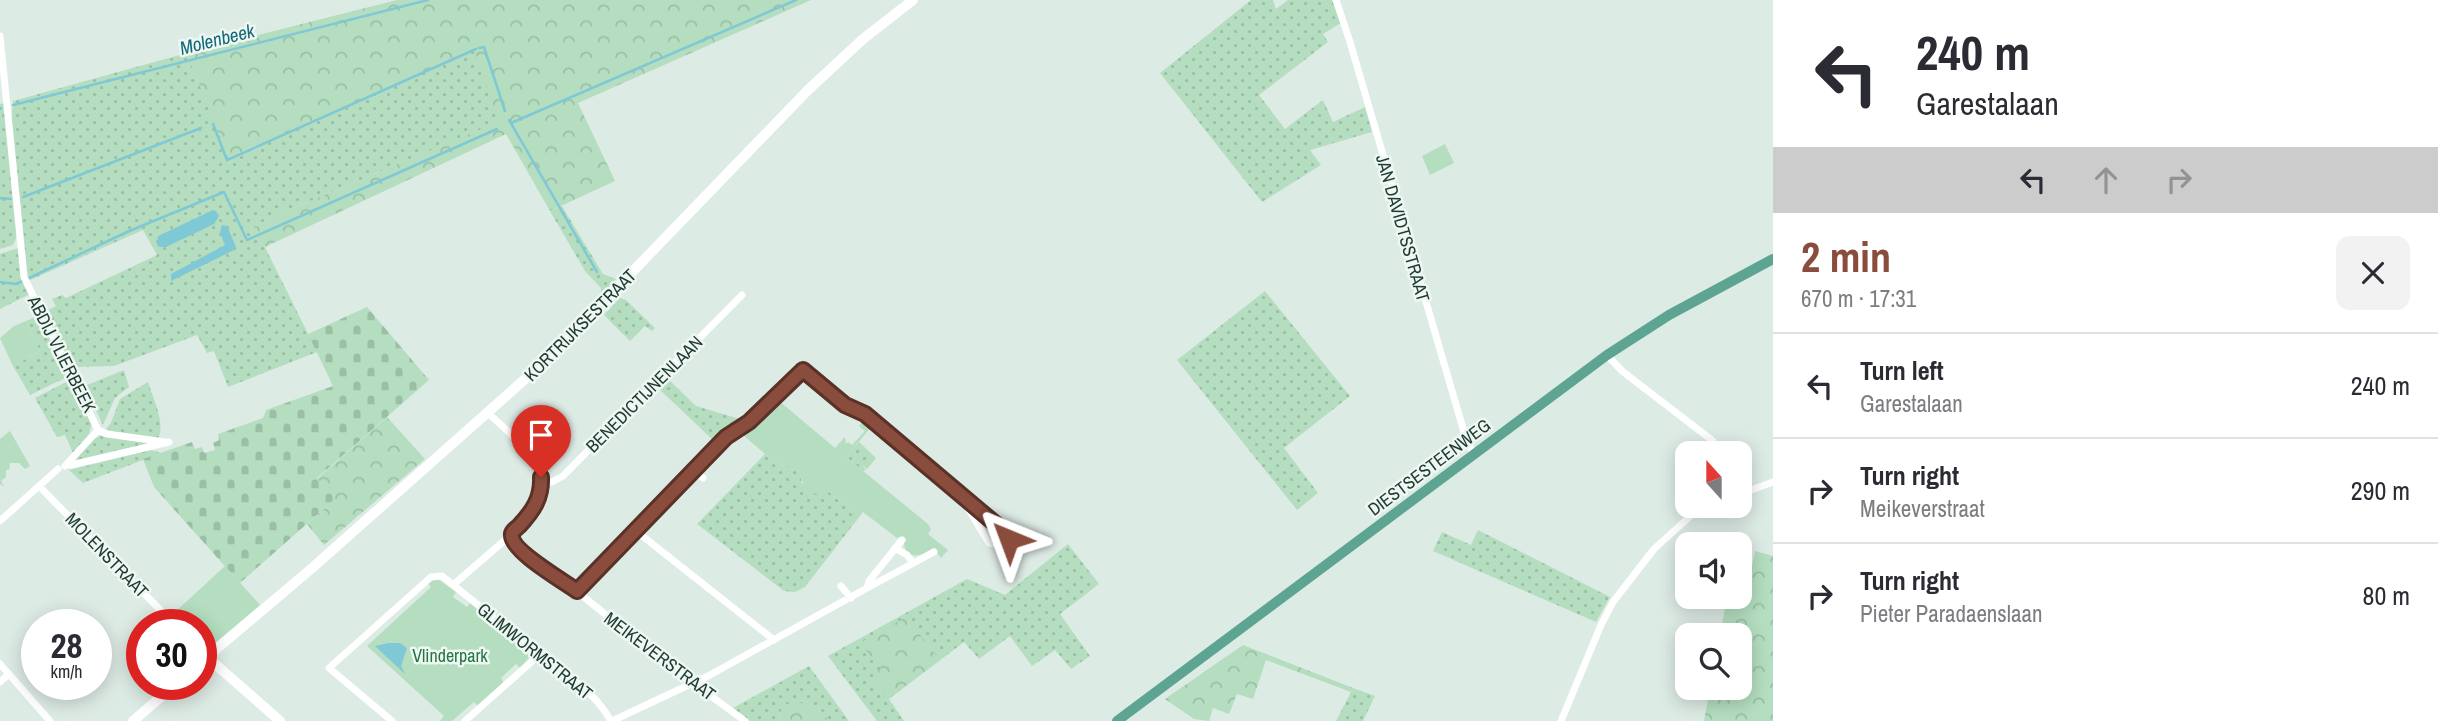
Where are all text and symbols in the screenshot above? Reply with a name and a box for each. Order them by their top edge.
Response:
water label: Molenbeek [177,17,258,61]
text: 240 m [1916,19,2030,85]
icon: left [1801,28,1892,119]
text: Garestalaan [1916,82,2059,125]
street label: JAN DAVIDTSSTRAAT [1370,151,1436,305]
icon: left [2014,161,2052,199]
icon: ahead [2087,161,2125,199]
icon: right [2160,161,2198,199]
text: 2 min [1801,229,1891,285]
button: close [2336,236,2410,310]
street label: KORTRIJKSESTRAAT [518,263,642,387]
text: 670 m · 17:31 [1801,283,1916,314]
street label: ABDIJ VLIERBEEK [21,290,102,417]
street label: BENEDICTIJNENLAAN [580,330,708,458]
text: Turn left [1860,353,1944,388]
icon: left [1801,367,1839,405]
text: 240 m [2351,368,2410,403]
text: Garestalaan [1860,388,1963,419]
pin [511,405,571,477]
street label: DIESTSESTEENWEG [1363,413,1495,521]
icon: arrive [522,416,560,454]
north arrow [1675,441,1752,518]
map controls [1675,441,1752,700]
text: Turn right [1860,458,1959,493]
icon: right [1801,472,1839,510]
text: 290 m [2351,473,2410,508]
text: Meikeverstraat [1860,493,1985,524]
position arrow [972,502,1046,576]
street label: MOLENSTRAAT [60,507,154,603]
button: sound [1675,532,1752,609]
text: Turn right [1860,563,1959,598]
icon: right [1801,577,1839,615]
text: 80 m [2363,578,2410,613]
street label: GLIMWORMSTRAAT [472,597,598,705]
text: Pieter Paradaenslaan [1860,598,2042,629]
street label: MEIKEVERSTRAAT [599,606,721,706]
speed limit sign: 30 [126,609,217,700]
text: 28 [51,622,82,669]
button: search [1675,623,1752,700]
park label: Vlinderpark [412,643,488,668]
text: km/h [51,659,83,684]

